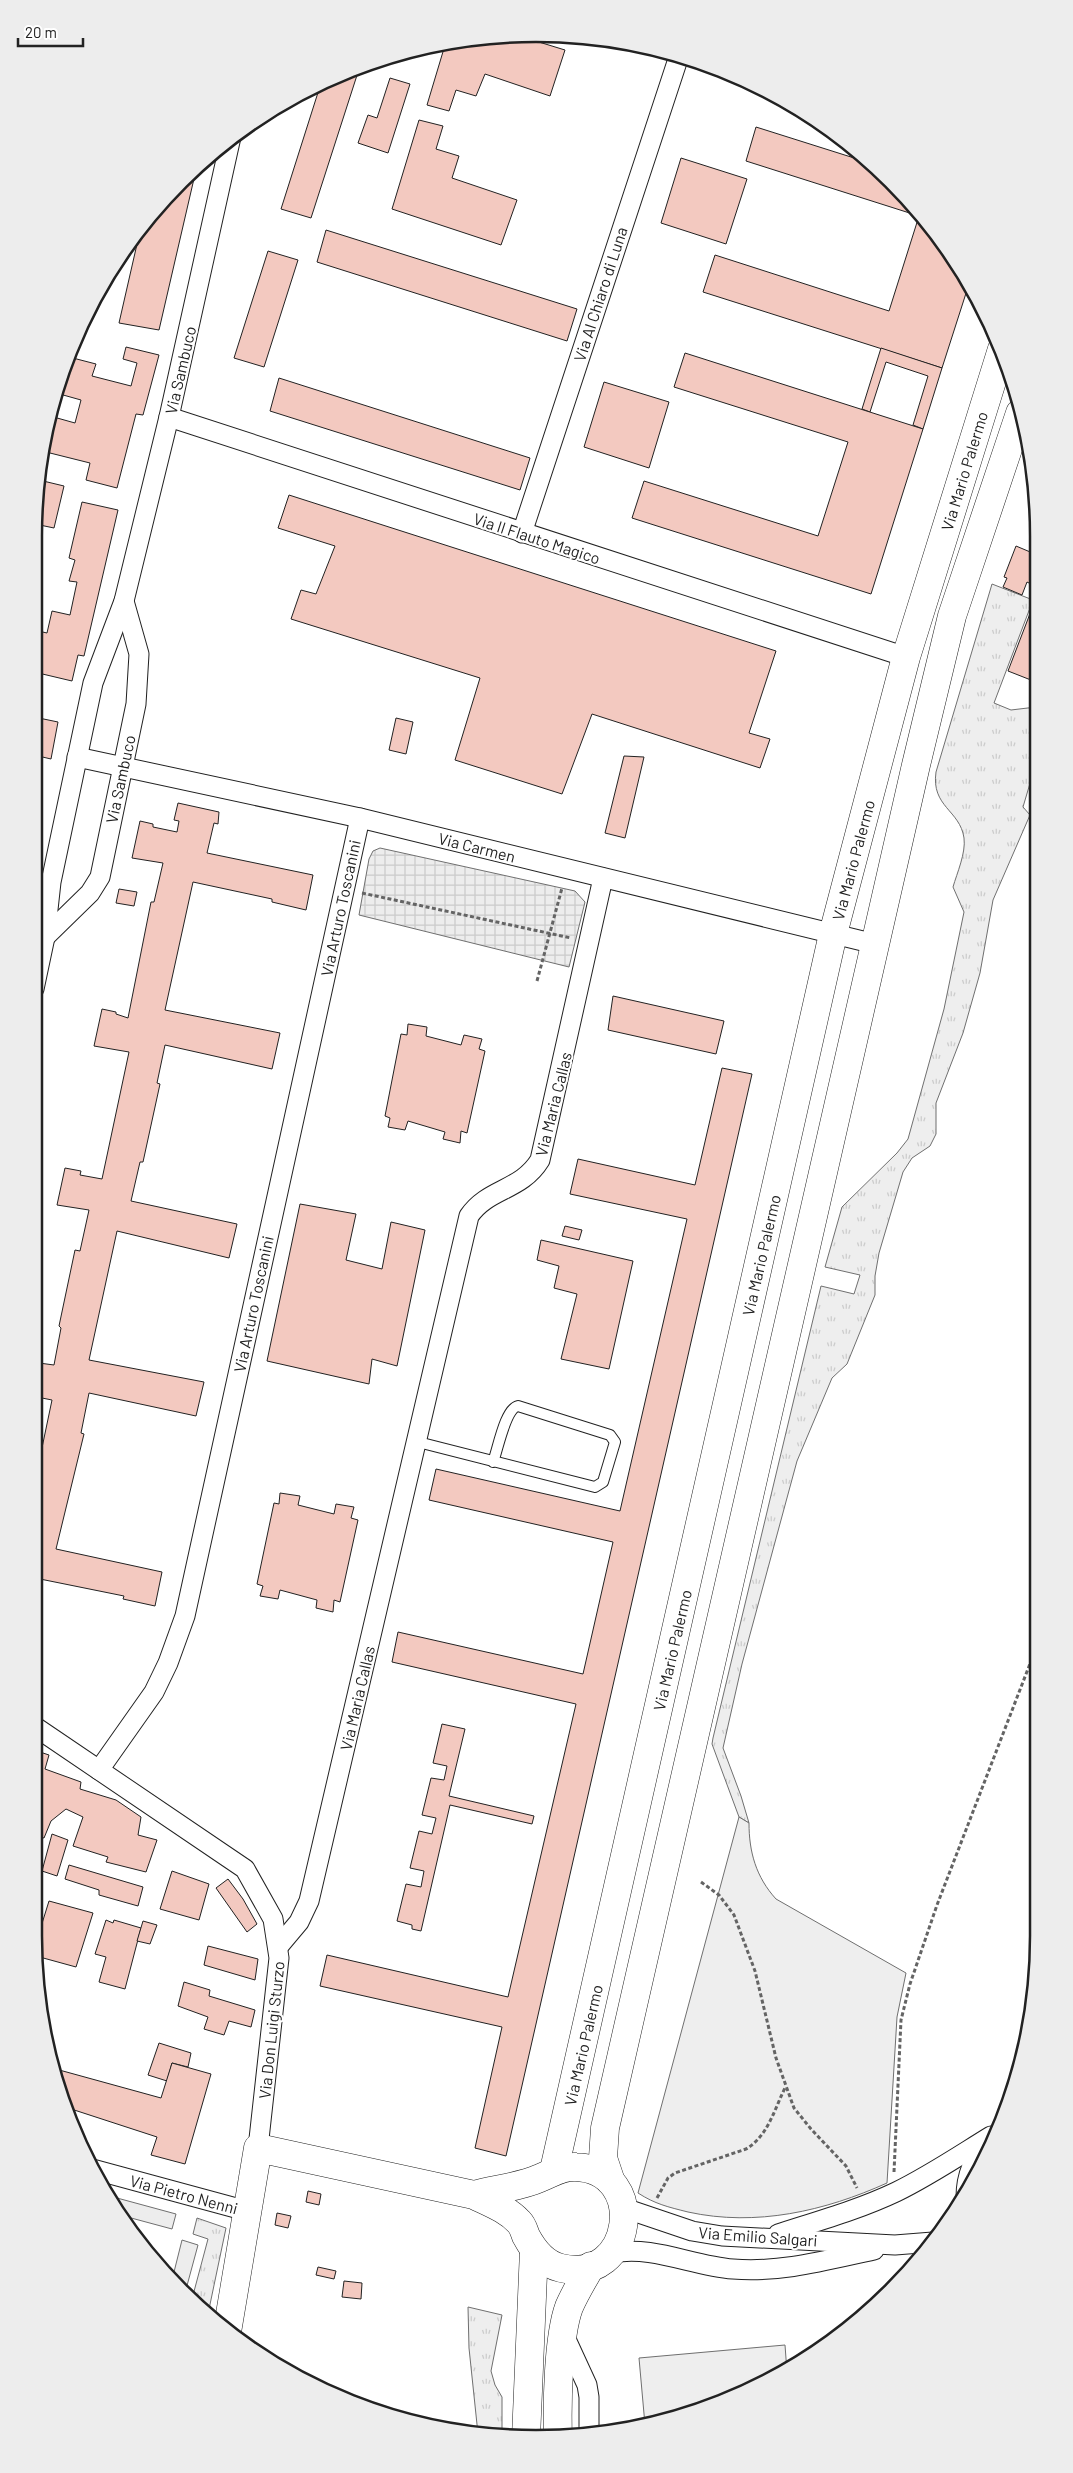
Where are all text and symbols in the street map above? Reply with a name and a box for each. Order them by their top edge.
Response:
scale bar [18,15,82,47]
text: 20 m [25,23,57,41]
street label: Via Al Chiaro di Luna [569,224,631,364]
street label: Via Sambuco [161,324,199,416]
street label: Via Mario Palermo [937,409,991,533]
street label: Via Il Flauto Magico [471,509,603,567]
street label: Via Sambuco [101,733,139,825]
street label: Via Mario Palermo [828,798,878,922]
street label: Via Carmen [436,828,518,866]
street label: Via Arturo Toscanini [316,838,364,978]
street label: Via Maria Callas [531,1050,575,1158]
street label: Via Mario Palermo [738,1193,784,1317]
street label: Via Arturo Toscanini [229,1234,277,1374]
street label: Via Mario Palermo [649,1588,695,1712]
street label: Via Maria Callas [336,1644,378,1752]
street label: Via Don Luigi Sturzo [254,1960,288,2100]
street label: Via Mario Palermo [560,1983,606,2107]
street label: Via Pietro Nenni [128,2170,240,2218]
street label: Via Emilio Salgari [698,2222,818,2250]

